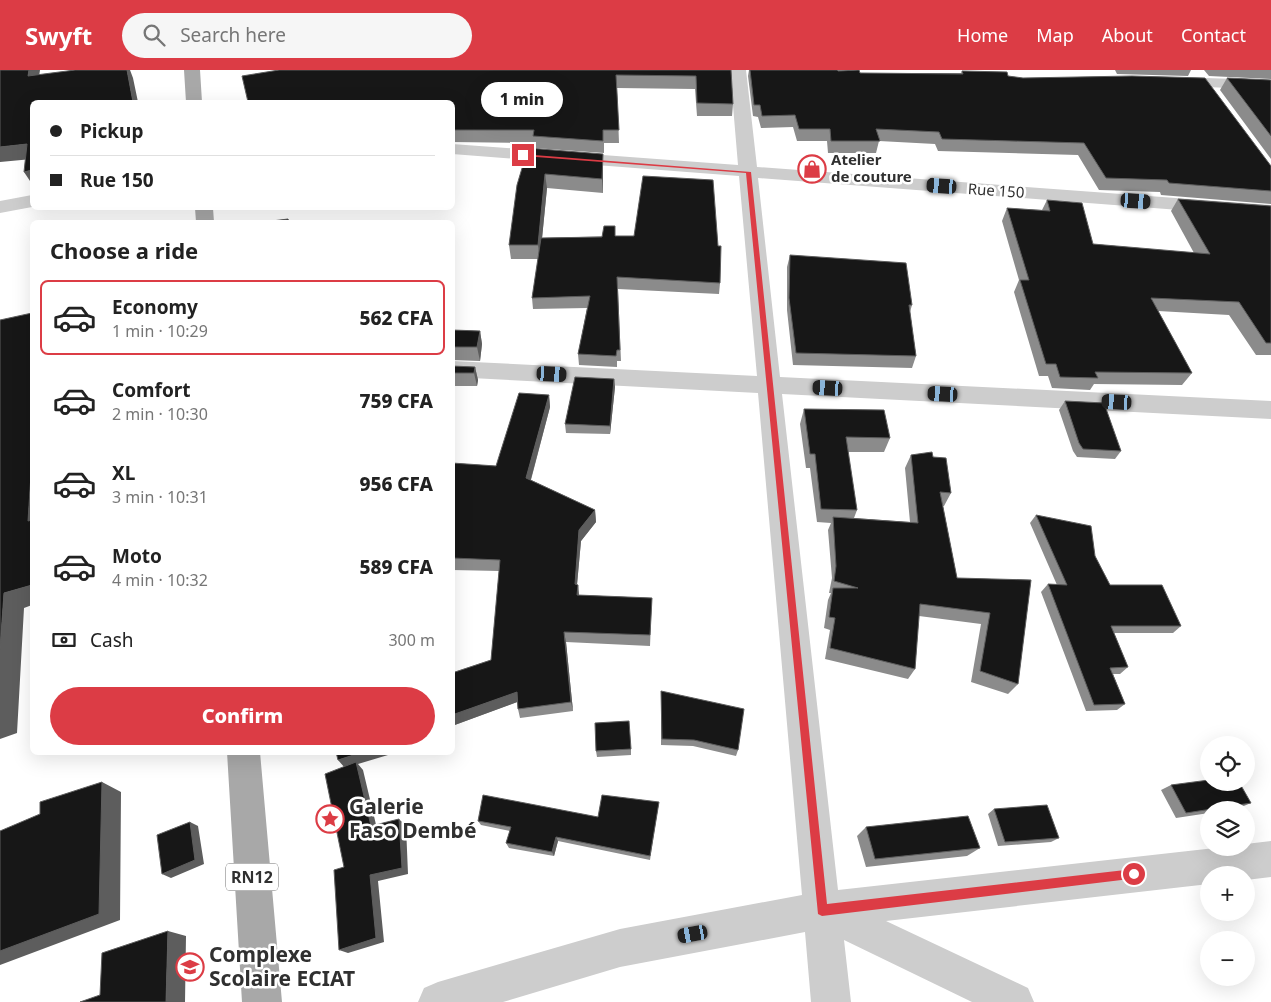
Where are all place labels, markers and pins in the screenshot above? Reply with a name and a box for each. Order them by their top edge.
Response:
place label: Atelier de couture [831,149,912,186]
shop icon: Atelier de couture [797,154,827,184]
place label: Galerie Faso Dembé [349,792,476,844]
place icon: Galerie Faso Dembé [315,804,345,834]
place label: Complexe Scolaire ECIAT [209,940,355,992]
school or university icon: Complexe Scolaire ECIAT [175,952,205,982]

